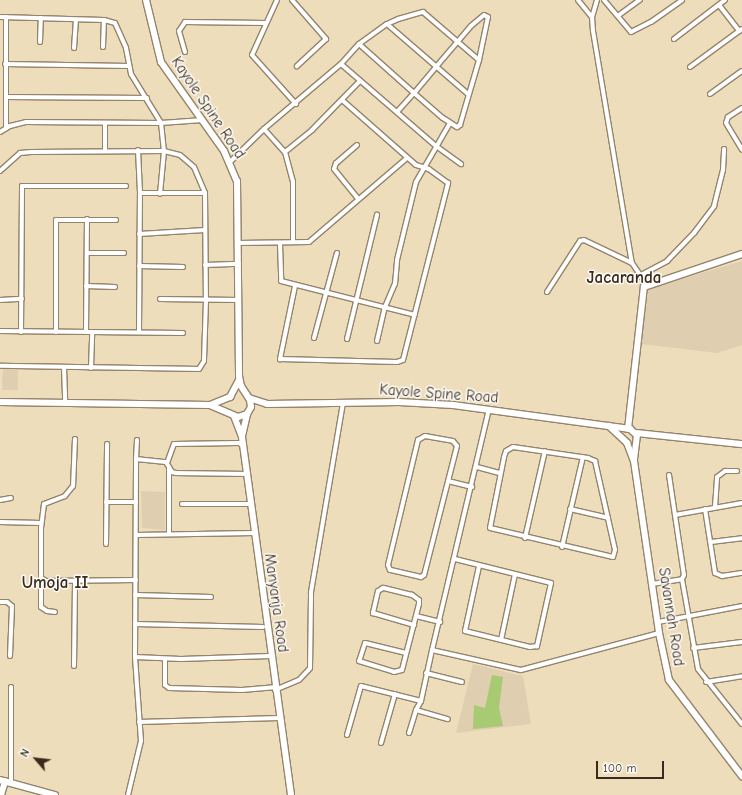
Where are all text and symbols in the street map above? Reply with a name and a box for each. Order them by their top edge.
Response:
street label: Kayole Spine Road [167,54,249,162]
district label: Jacaranda [587,268,661,288]
street label: Kayole Spine Road [379,381,499,407]
street label: Manyanja Road [260,552,292,654]
street label: Savannah Road [654,566,688,668]
district label: Umoja II [22,573,88,593]
north arrow [16,739,56,779]
text: N [18,747,32,759]
scale bar [598,753,666,779]
text: 100 m [603,761,636,775]

